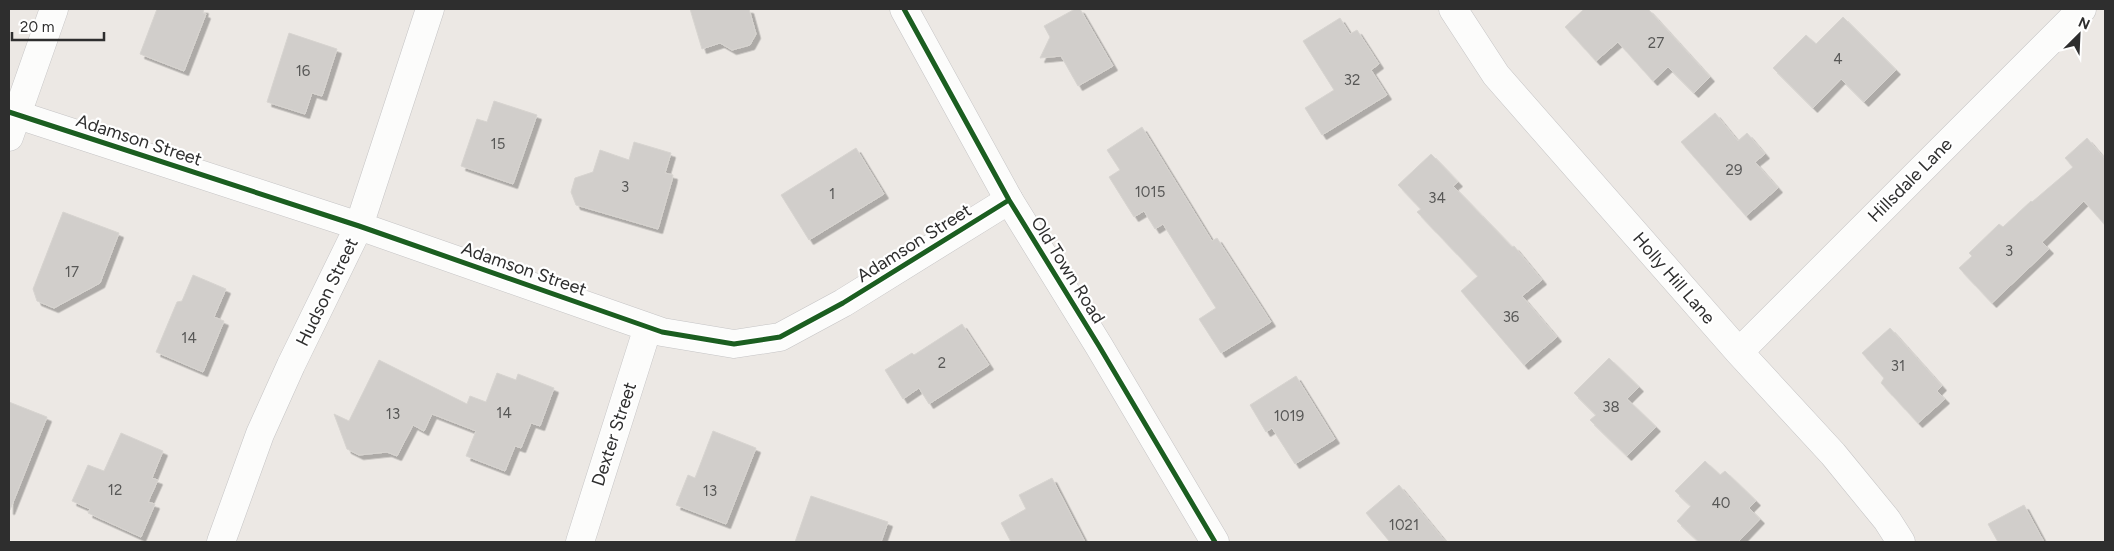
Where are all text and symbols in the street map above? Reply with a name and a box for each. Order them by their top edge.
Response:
scale bar [12,10,105,42]
north arrow [2054,10,2104,60]
text: N [2076,14,2092,34]
text: 20 m [20,18,54,36]
house number: 27 [1648,34,1664,52]
house number: 4 [1833,50,1843,68]
house number: 16 [296,62,311,80]
house number: 32 [1344,71,1360,89]
street label: Adamson Street [73,109,205,171]
street label: Hillsdale Lane [1863,133,1957,227]
house number: 15 [491,135,505,153]
house number: 29 [1726,161,1742,179]
house number: 3 [621,178,629,196]
house number: 1015 [1135,183,1165,201]
house number: 1 [829,185,835,203]
house number: 34 [1428,189,1446,207]
street label: Adamson Street [853,199,975,287]
street label: Old Town Road [1026,212,1110,328]
street label: Holly Hill Lane [1628,228,1720,328]
street label: Hudson Street [291,234,363,350]
street label: Adamson Street [459,237,590,301]
house number: 3 [2005,242,2013,260]
house number: 17 [65,263,79,281]
house number: 36 [1503,308,1520,326]
house number: 14 [181,329,197,347]
house number: 2 [938,354,946,372]
house number: 31 [1891,357,1905,375]
street label: Dexter Street [587,379,641,489]
house number: 38 [1602,398,1620,416]
house number: 14 [496,404,512,422]
house number: 13 [386,405,400,423]
house number: 1019 [1274,407,1304,425]
house number: 12 [108,481,122,499]
house number: 13 [703,482,717,500]
house number: 40 [1712,494,1730,512]
house number: 1021 [1389,516,1419,534]

